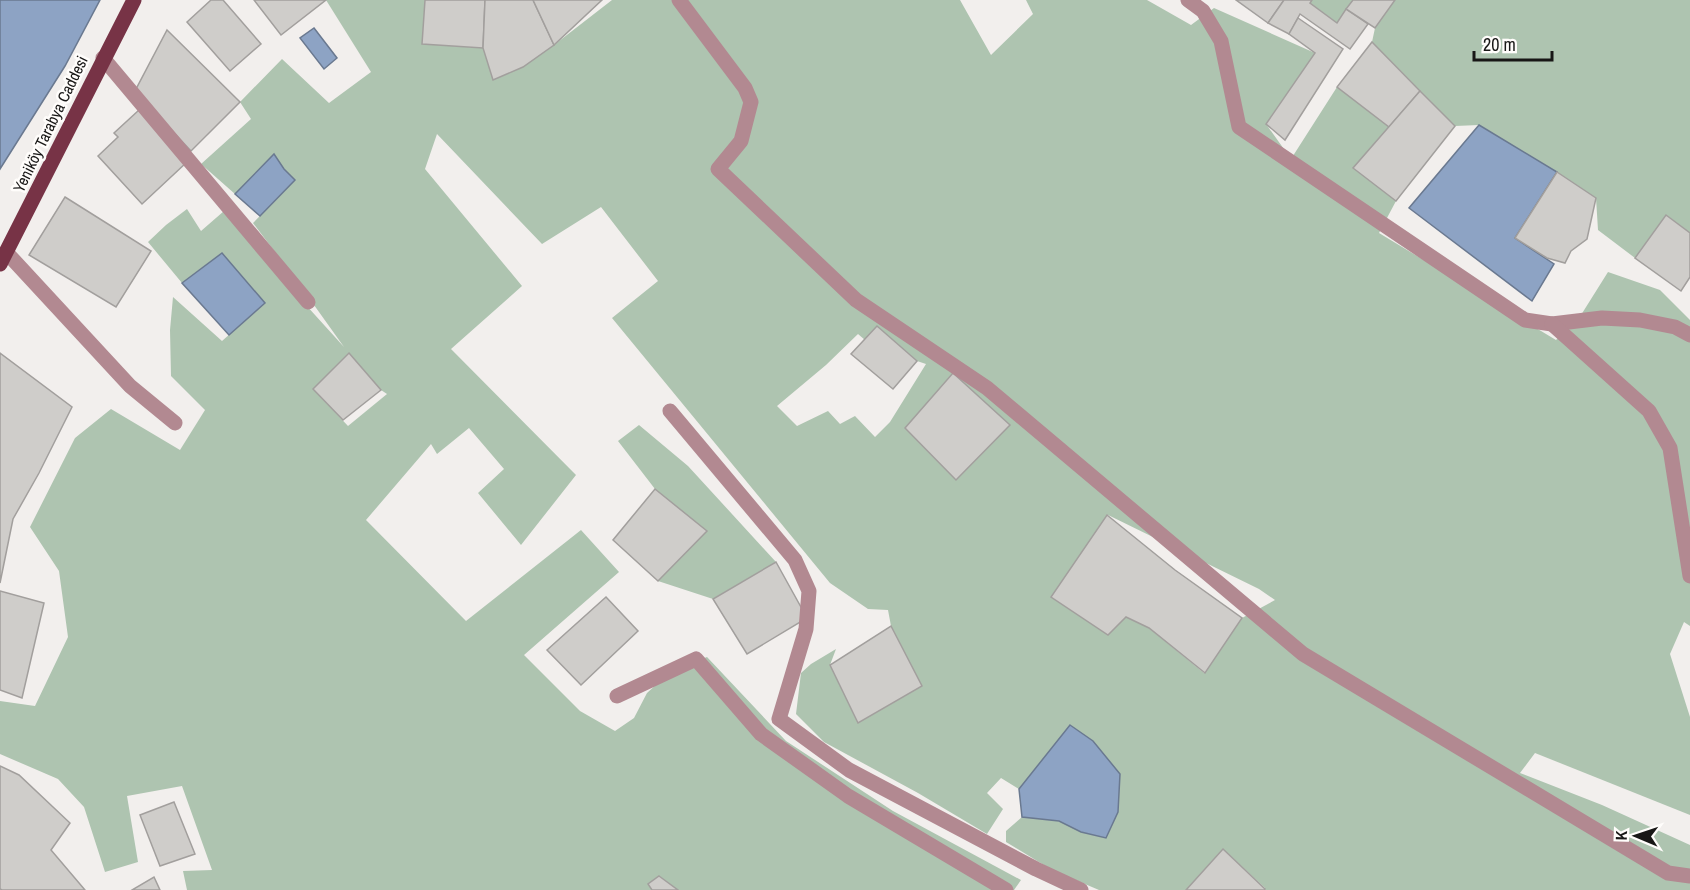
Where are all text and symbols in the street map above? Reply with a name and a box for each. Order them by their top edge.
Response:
scale bar [1474,24,1552,62]
text: 20 m [1483,32,1516,57]
street label: Yeniköy Tarabya Caddesi [7,52,93,196]
north arrow [1606,806,1666,866]
text: K [1610,830,1632,841]

